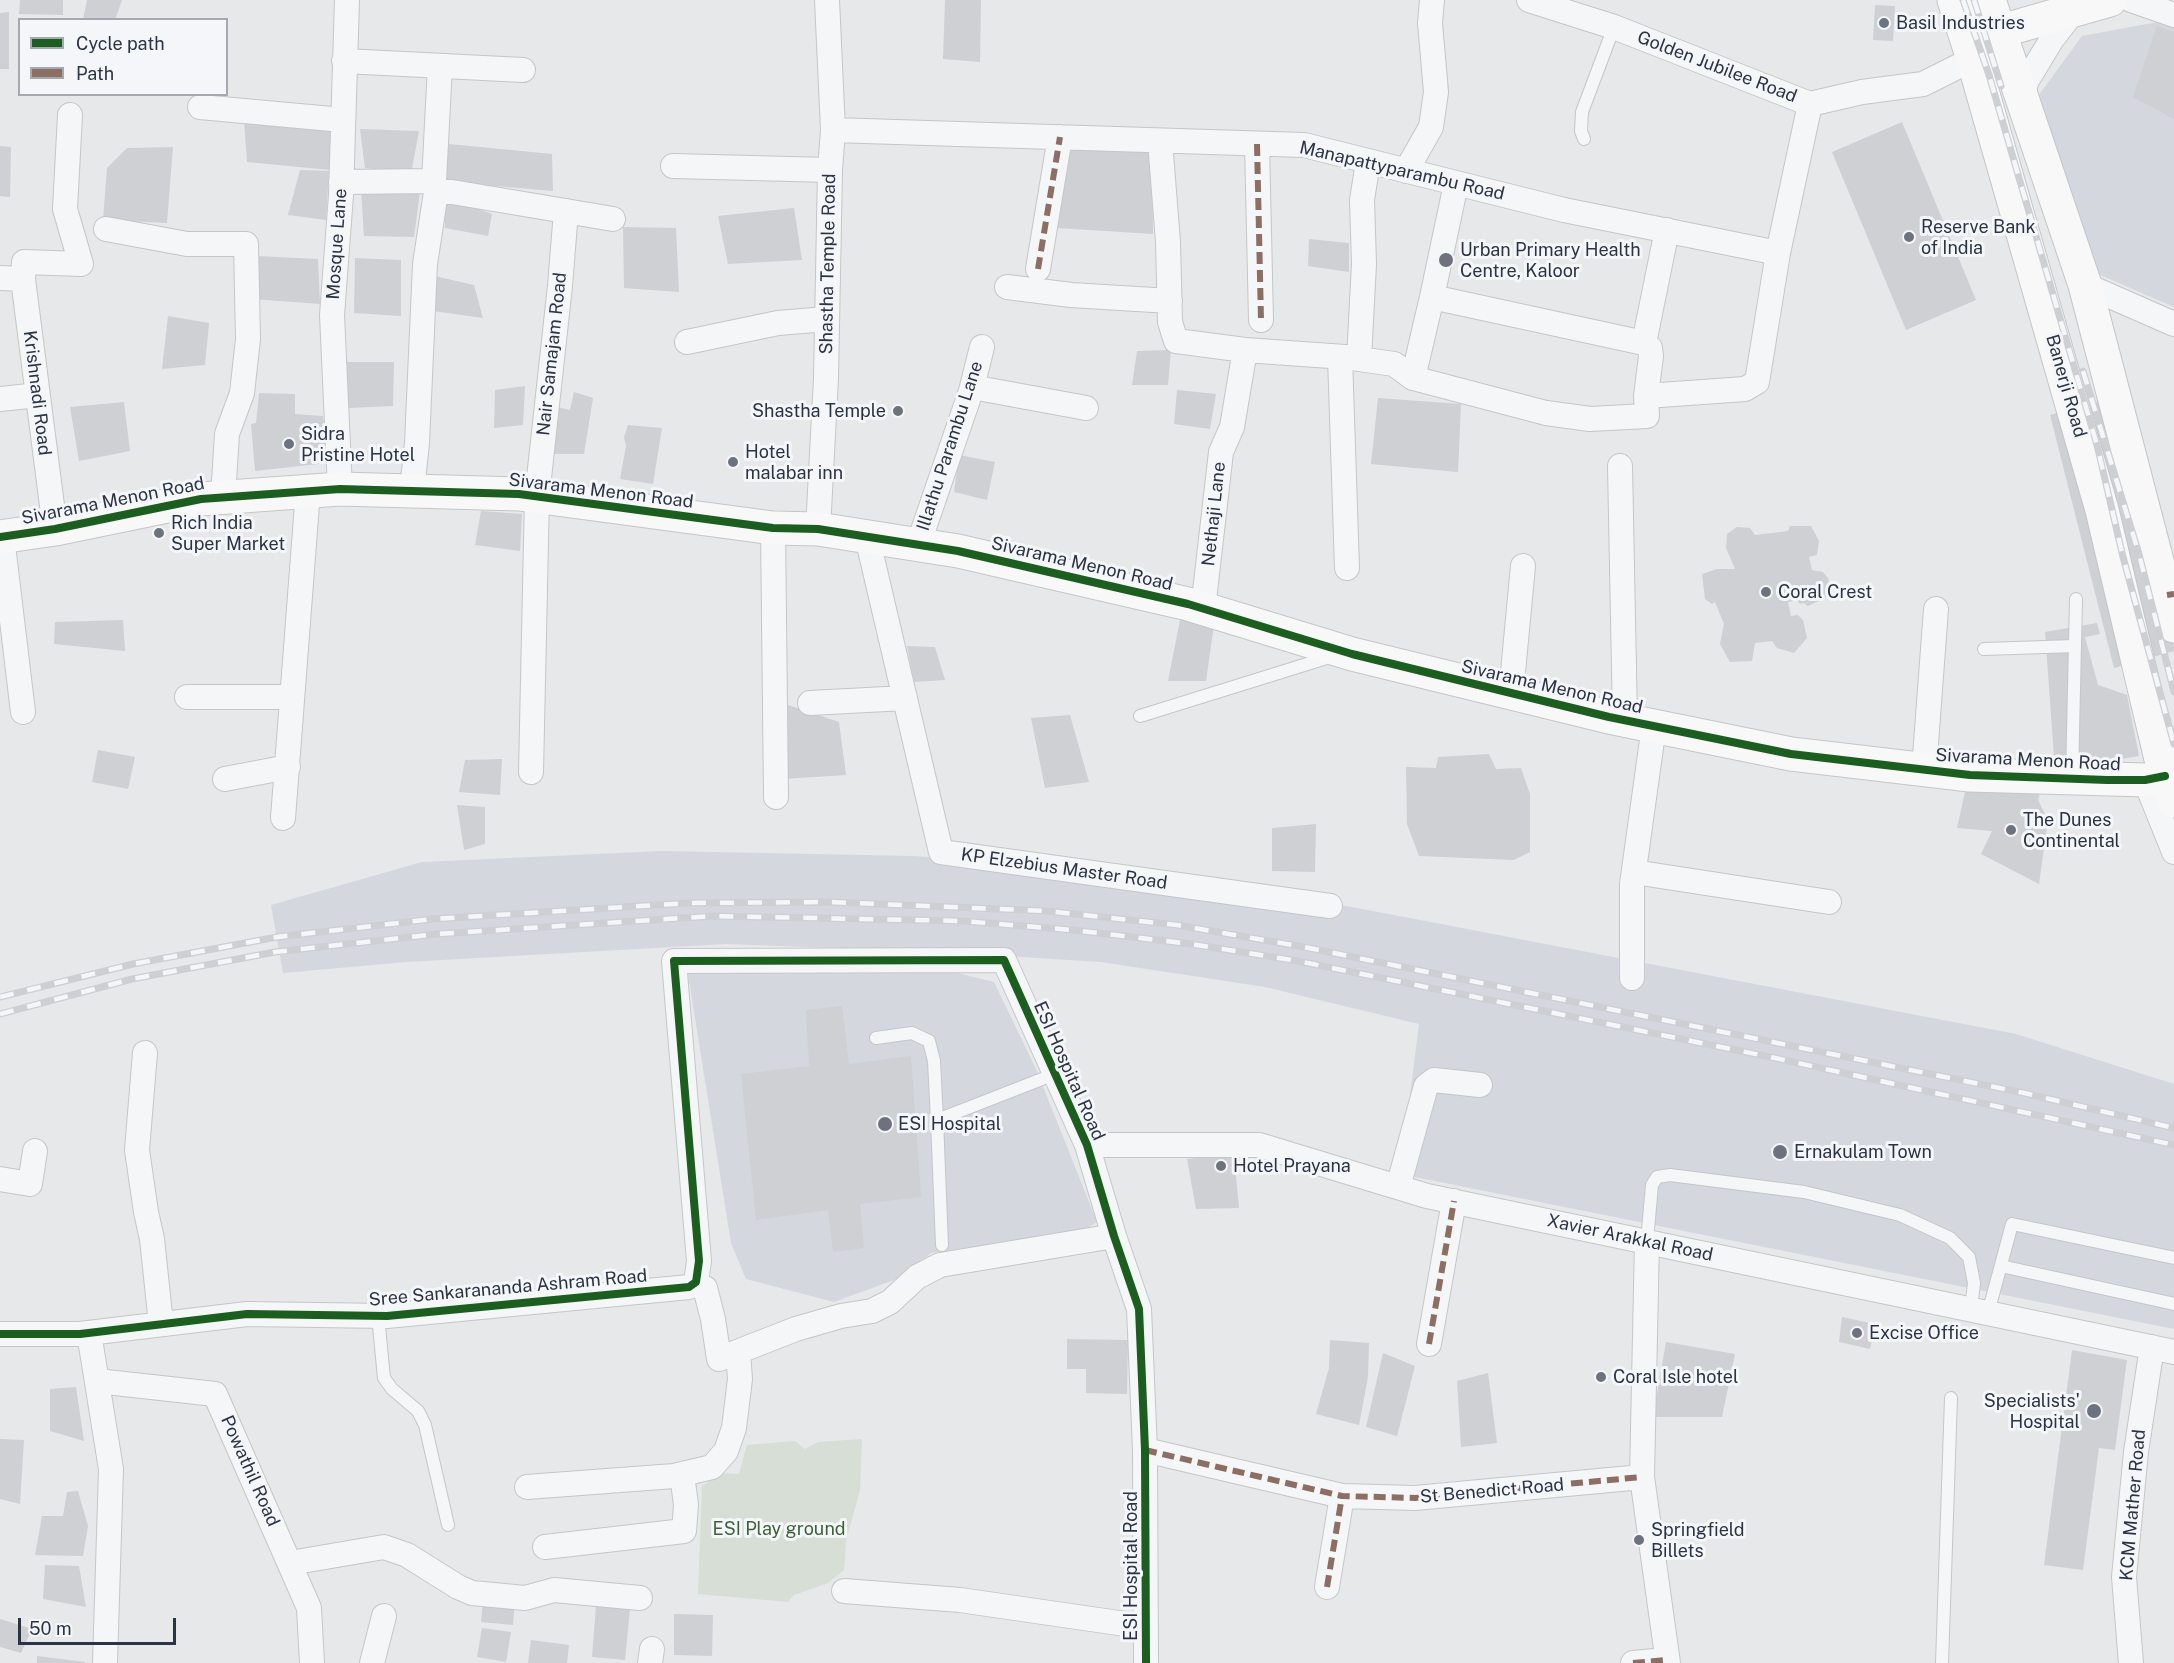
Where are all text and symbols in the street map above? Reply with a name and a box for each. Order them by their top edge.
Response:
place label: Basil Industries [1896,12,2025,34]
marker: Basil Industries [1877,16,1891,30]
legend [18,18,228,96]
street label: Golden Jubilee Road [1634,27,1800,107]
text: Cycle path [76,33,165,54]
text: Path [76,63,114,84]
street label: Manapattyparambu Road [1297,137,1507,205]
street label: Shastha Temple Road [816,173,840,355]
street label: Mosque Lane [322,188,352,300]
place label: Reserve Bank of India [1921,216,2036,258]
marker: Reserve Bank of India [1902,230,1916,244]
place label: Urban Primary Health Centre, Kaloor [1460,239,1641,282]
marker: Urban Primary Health Centre, Kaloor [1437,251,1455,269]
street label: Nair Samajam Road [533,271,571,437]
street label: Krishnadi Road [19,329,55,457]
street label: Banerji Road [2041,332,2091,440]
street label: Illathu Parambu Lane [912,358,988,534]
place label: Shastha Temple [752,400,886,422]
marker: Shastha Temple [891,404,905,418]
place label: Sidra Pristine Hotel [301,423,415,466]
marker: Sidra Pristine Hotel [282,437,296,451]
place label: Hotel malabar inn [745,441,843,484]
marker: Hotel malabar inn [726,455,740,469]
street label: Nethaji Lane [1198,461,1230,567]
street label: Sivarama Menon Road [507,469,695,513]
street label: Sivarama Menon Road [20,473,206,529]
place label: Rich India Super Market [171,512,285,554]
marker: Rich India Super Market [152,526,166,540]
street label: Sivarama Menon Road [989,533,1175,595]
place label: Coral Crest [1778,581,1872,603]
marker: Coral Crest [1759,585,1773,599]
street label: Sivarama Menon Road [1459,656,1645,718]
street label: Sivarama Menon Road [1935,744,2121,776]
place label: The Dunes Continental [2023,809,2120,852]
marker: The Dunes Continental [2004,823,2018,837]
street label: KP Elzebius Master Road [959,844,1169,894]
street label: ESI Hospital Road [1029,998,1109,1144]
place label: ESI Hospital [898,1113,1001,1135]
marker: ESI Hospital [876,1115,894,1133]
place label: Ernakulam Town [1794,1141,1932,1163]
marker: Ernakulam Town [1771,1143,1789,1161]
place label: Hotel Prayana [1233,1155,1351,1177]
marker: Hotel Prayana [1214,1159,1228,1173]
street label: Xavier Arakkal Road [1545,1210,1715,1266]
street label: Sree Sankarananda Ashram Road [368,1265,648,1311]
place label: Excise Office [1869,1322,1979,1344]
marker: Excise Office [1850,1326,1864,1340]
place label: Coral Isle hotel [1613,1366,1738,1388]
marker: Coral Isle hotel [1594,1370,1608,1384]
place label: Specialists' Hospital [1984,1390,2080,1432]
marker: Specialists' Hospital [2085,1402,2103,1420]
street label: Powathil Road [216,1412,284,1530]
street label: KCM Mather Road [2116,1428,2150,1582]
street label: St Benedict Road [1419,1474,1565,1508]
street label: ESI Hospital Road [1120,1491,1142,1641]
park label: ESI Play ground [712,1518,846,1540]
place label: Springfield Billets [1651,1519,1745,1562]
marker: Springfield Billets [1632,1533,1646,1547]
scale bar [21,1606,178,1644]
text: 50 m [29,1618,72,1639]

